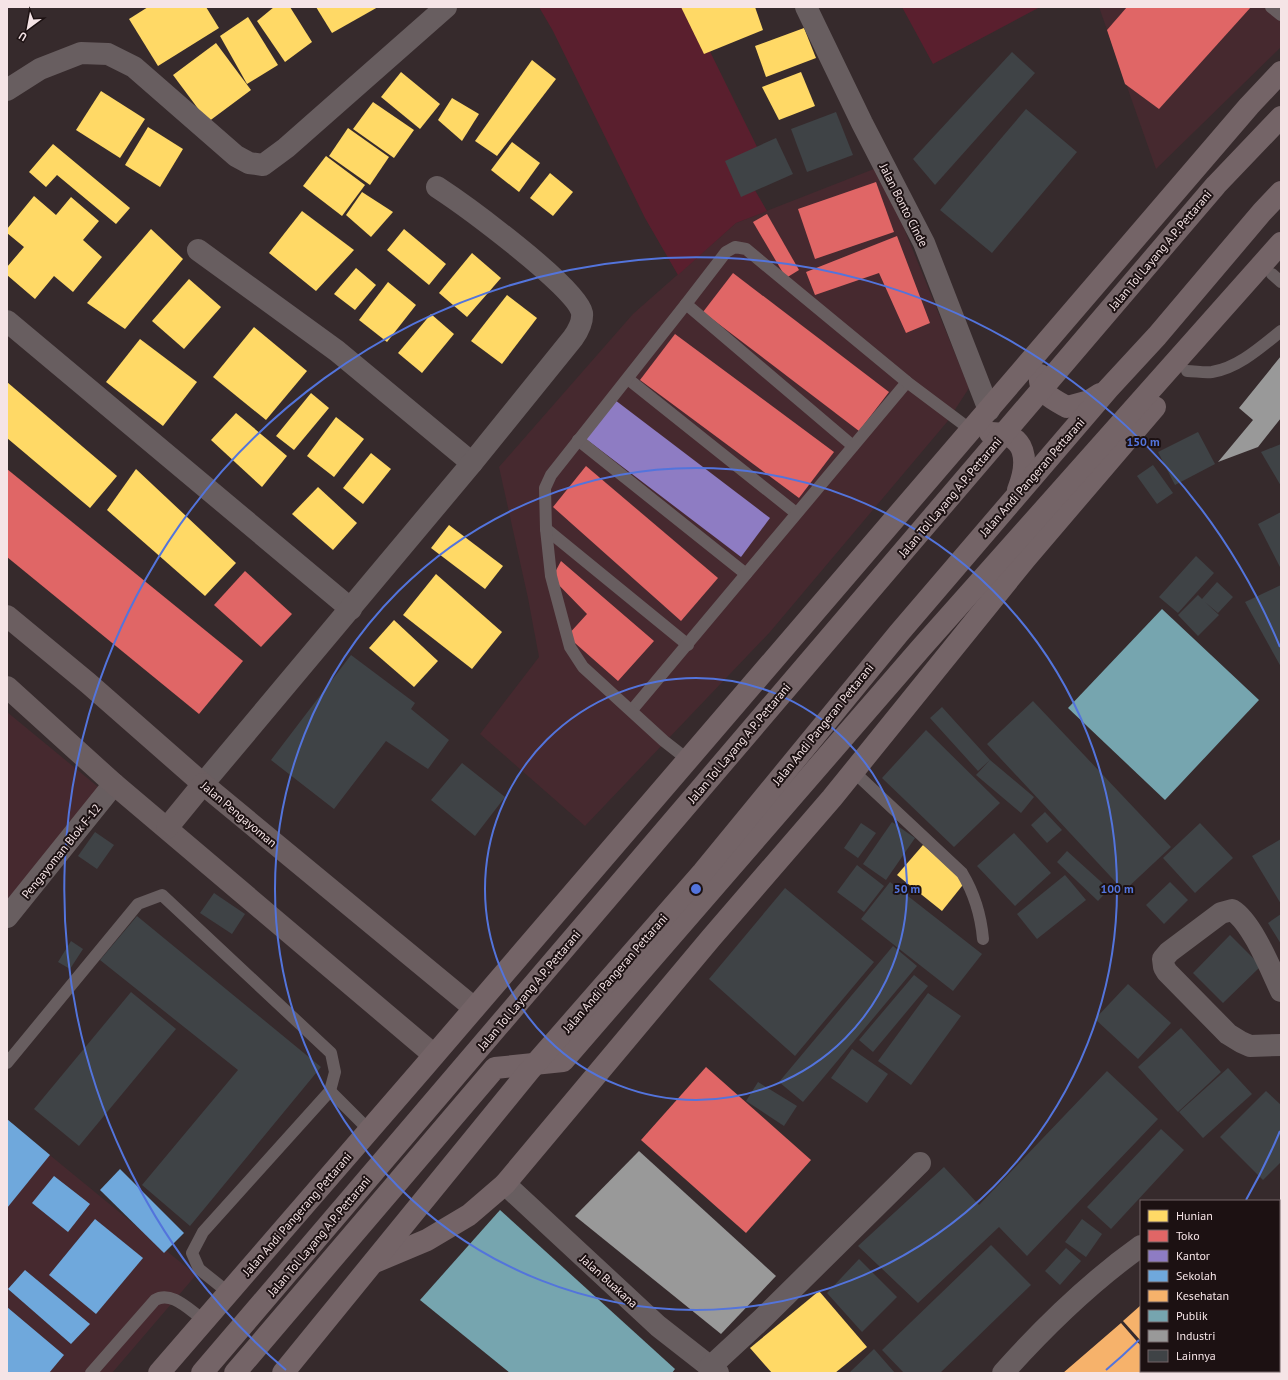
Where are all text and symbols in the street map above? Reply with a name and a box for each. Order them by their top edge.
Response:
north arrow [8,8,48,48]
text: U [16,29,29,44]
street label: Jalan Bonto Cinde [876,160,931,249]
street label: Jalan Tol Layang A.P. Pettarani [1105,187,1215,314]
street label: Jalan Andi Pangeran Pettarani [976,415,1088,540]
street label: Jalan Tol Layang A.P. Pettarani [895,434,1005,561]
text: 150 m [1126,434,1160,449]
street label: Jalan Andi Pangeran Pettarani [769,660,877,789]
street label: Jalan Tol Layang A.P. Pettarani [684,680,794,807]
street label: Jalan Pengayoman [197,777,280,850]
street label: Pengayoman Blok F-12 [18,800,104,902]
text: 50 m [894,881,920,896]
text: 100 m [1100,881,1134,896]
centre of rings [689,882,703,896]
street label: Jalan Andi Pangeran Pettarani [559,911,671,1036]
street label: Jalan Tol Layang A.P. Pettarani [474,927,584,1054]
street label: Jalan Andi Pangerang Pettarani [239,1149,355,1280]
street label: Jalan Tol Layang A.P. Pettarani [264,1173,374,1300]
legend [1140,1200,1280,1372]
text: Hunian [1176,1208,1213,1223]
text: Toko [1176,1228,1200,1243]
text: Kantor [1176,1248,1210,1263]
street label: Jalan Buakana [576,1251,641,1311]
text: Sekolah [1176,1268,1217,1283]
text: Kesehatan [1176,1288,1229,1303]
text: Publik [1176,1308,1208,1323]
text: Industri [1176,1328,1215,1343]
text: Lainnya [1176,1348,1216,1363]

